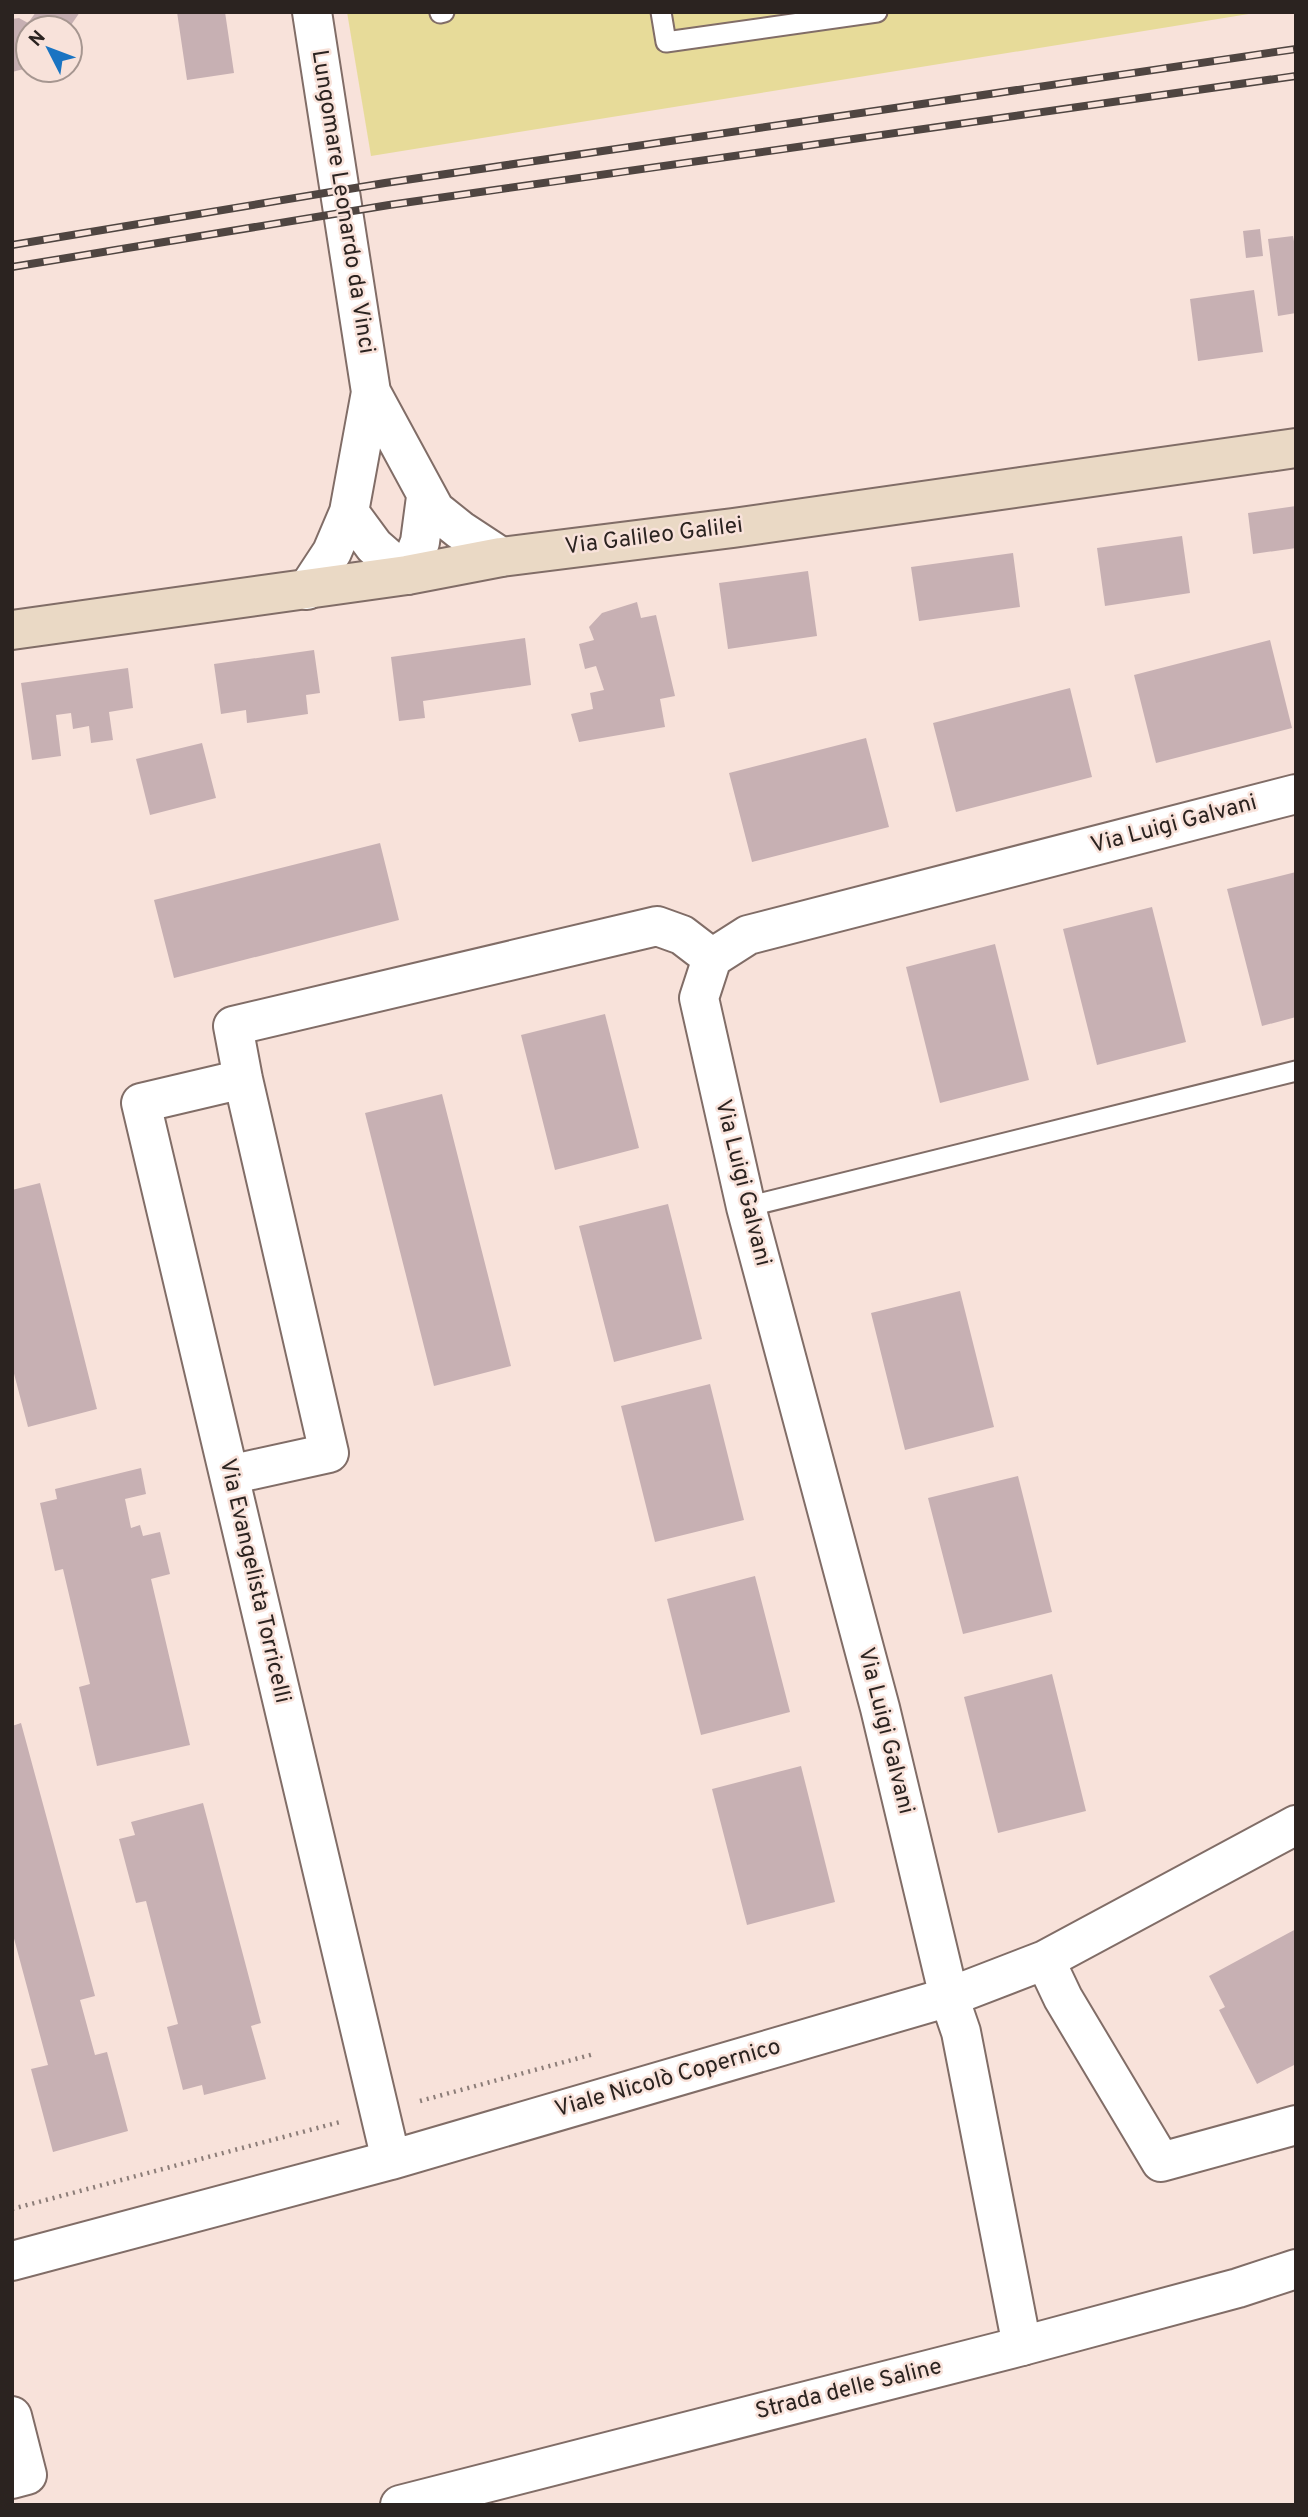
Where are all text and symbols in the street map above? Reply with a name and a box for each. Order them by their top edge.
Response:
north arrow [14,14,84,84]
text: N [24,26,51,52]
street label: Lungomare Leonardo da Vinci [304,48,380,356]
street label: Via Galileo Galilei [563,512,745,562]
street label: Via Luigi Galvani [1088,789,1260,861]
street label: Via Luigi Galvani [707,1097,777,1269]
street label: Via Evangelista Torricelli [212,1456,296,1706]
street label: Via Luigi Galvani [850,1645,920,1817]
street label: Viale Nicolò Copernico [552,2033,784,2125]
street label: Strada delle Saline [753,2353,945,2427]

